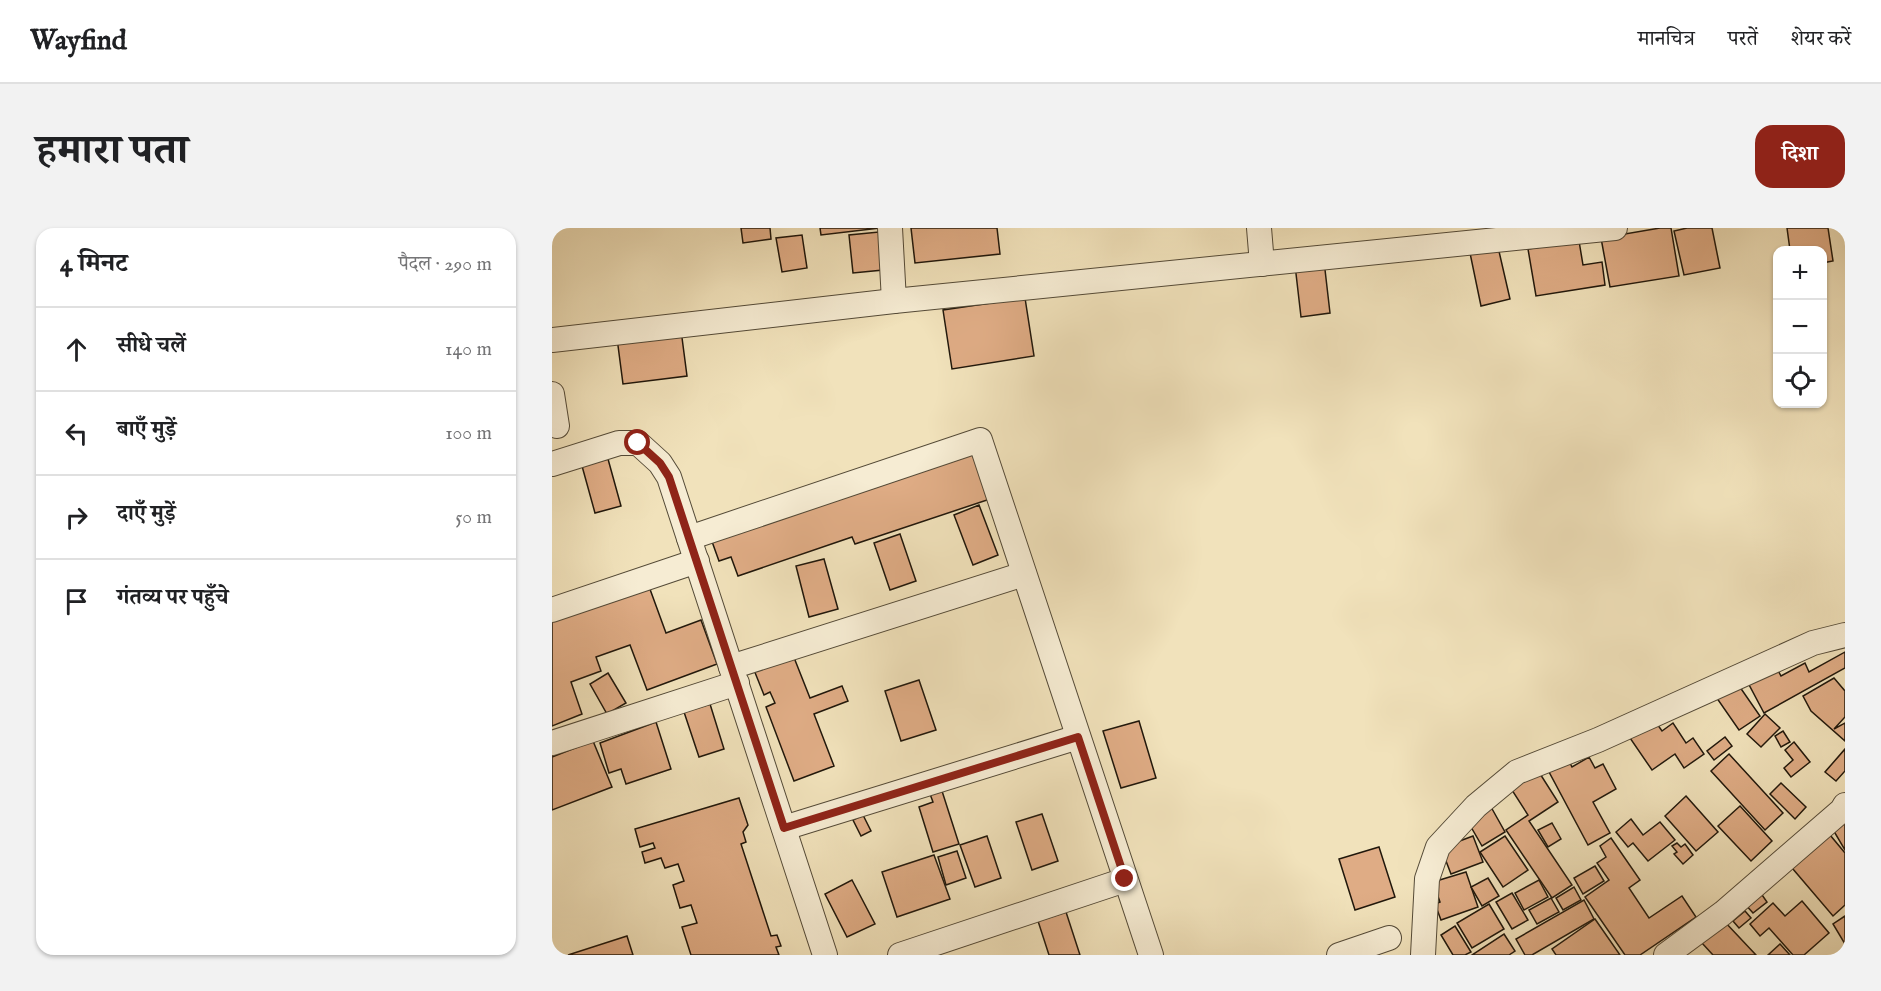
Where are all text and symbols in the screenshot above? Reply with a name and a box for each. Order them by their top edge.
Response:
text: Wayfind [30,24,127,59]
text: मानचित्र [1638,26,1695,53]
text: परतें [1728,26,1758,53]
text: शेयर करें [1791,26,1851,53]
text: हमारा पता [36,125,188,178]
button: दिशा [1755,125,1845,188]
map controls [1773,246,1827,408]
button: + [1773,246,1827,300]
text: 4 मिनट [60,247,128,280]
text: पैदल · 290 m [398,252,492,277]
button: − [1773,300,1827,354]
text: सीधे चलें [117,332,186,360]
icon: ahead [60,333,93,366]
text: 140 m [445,337,492,362]
button: locate [1773,354,1827,408]
text: बाएँ मुड़ें [117,416,176,444]
icon: left [60,417,93,450]
text: 100 m [445,421,492,446]
route start [624,429,650,455]
text: दाएँ मुड़ें [117,500,176,528]
icon: right [60,501,93,534]
text: 50 m [455,505,492,530]
text: गंतव्य पर पहुँचे [117,584,228,612]
icon: arrive [60,585,93,618]
route end [1111,865,1137,891]

